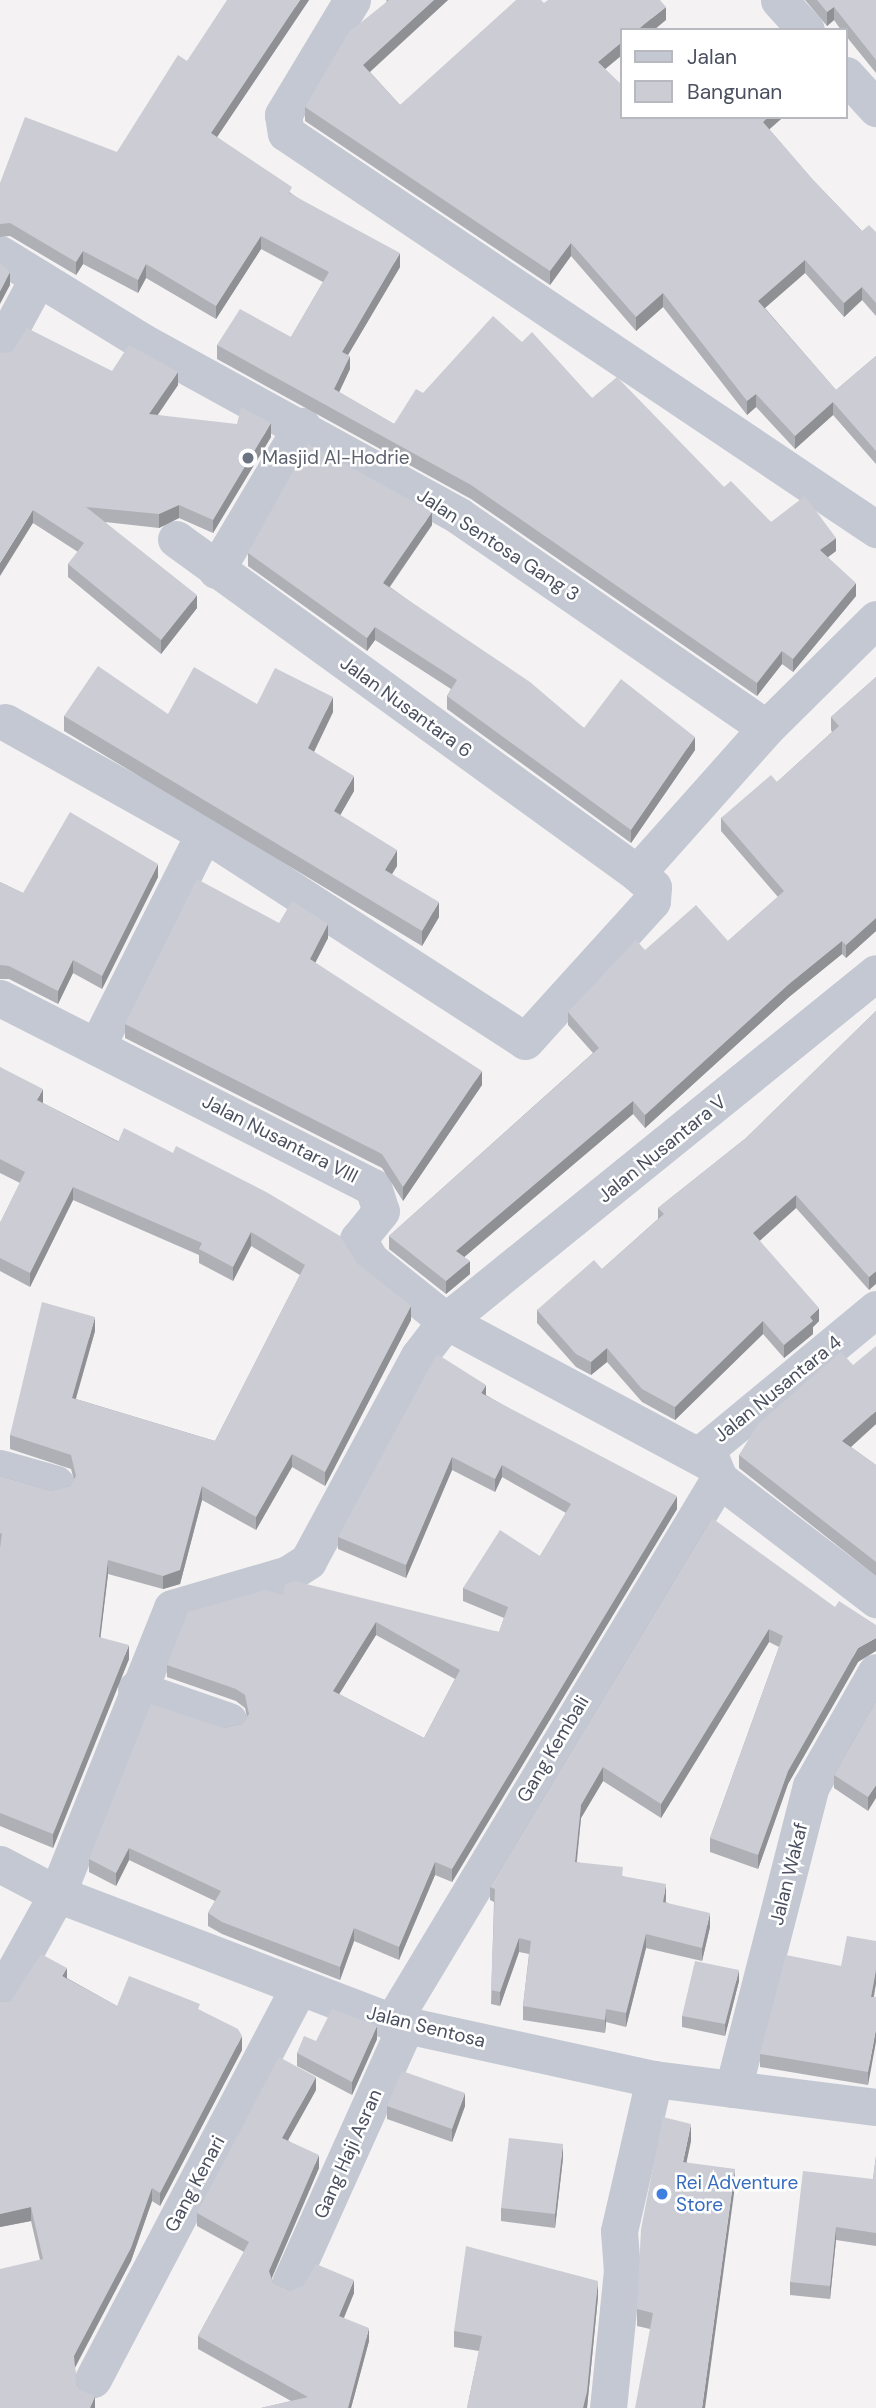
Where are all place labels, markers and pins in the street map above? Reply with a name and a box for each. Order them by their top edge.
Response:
place label: Masjid Al-Hodrie [262,447,410,469]
marker: Masjid Al-Hodrie [240,450,256,466]
place label: Rei Adventure Store [676,2172,798,2216]
marker: Rei Adventure Store [654,2186,670,2202]

